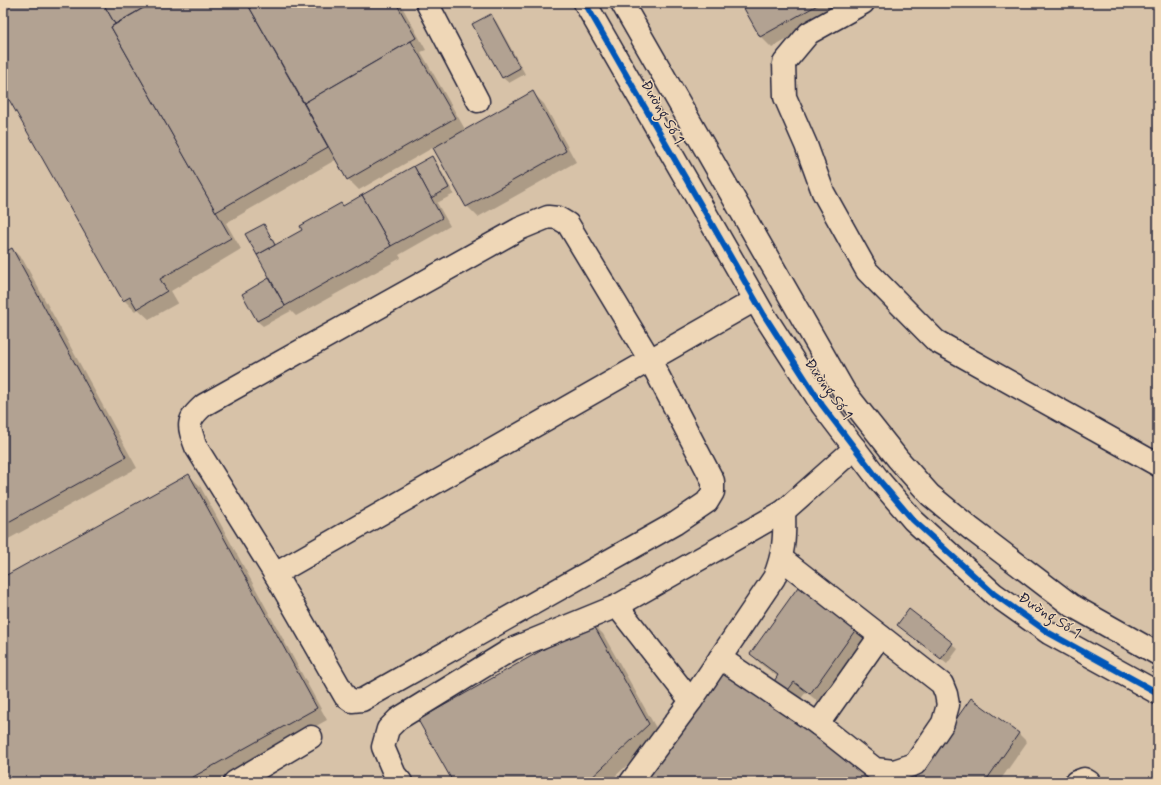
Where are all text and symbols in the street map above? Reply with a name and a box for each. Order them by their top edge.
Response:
street label: Đường Số 1 [635,77,689,149]
street label: Đường Số 1 [799,355,857,425]
street label: Đường Số 1 [1014,588,1085,644]

